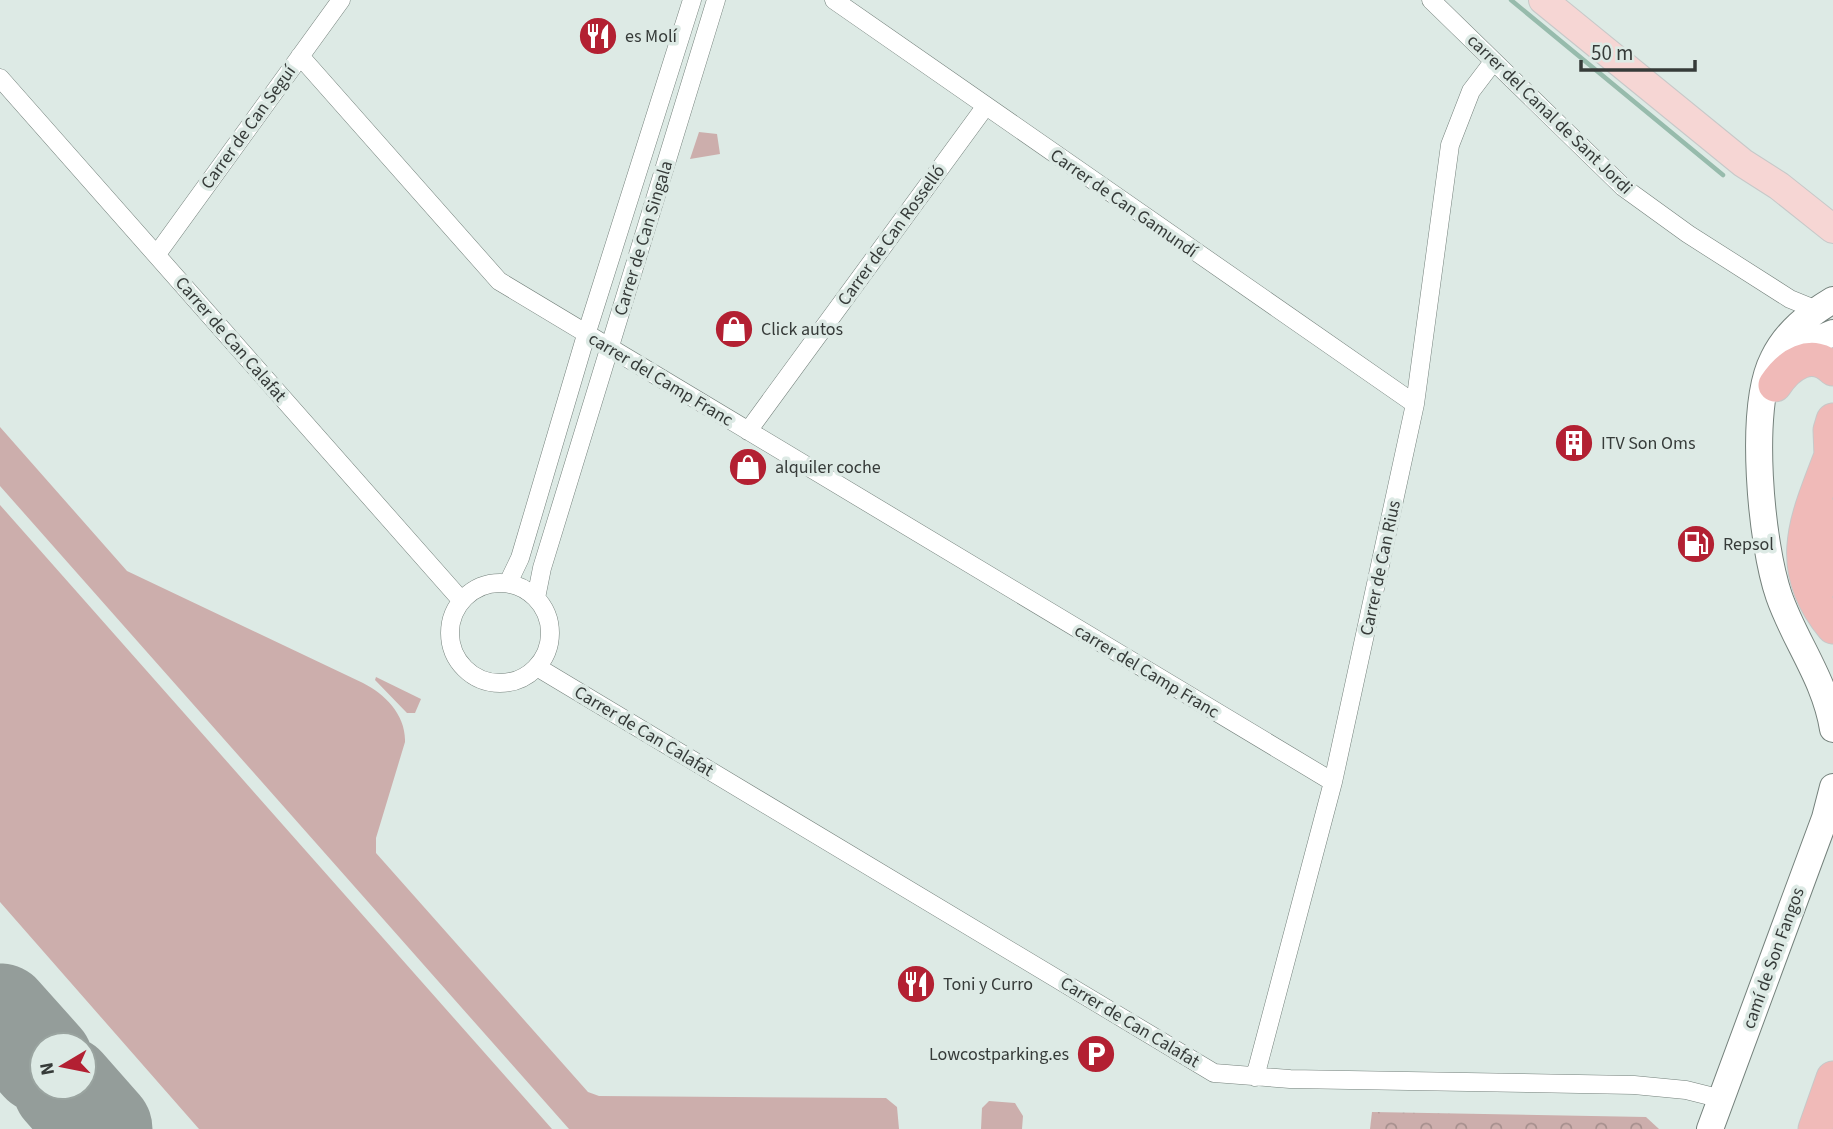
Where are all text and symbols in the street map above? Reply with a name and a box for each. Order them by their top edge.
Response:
restaurant icon: es Molí [577,15,619,57]
place label: es Molí [625,24,678,49]
street label: carrer del Canal de Sant Jordi [1461,28,1638,200]
scale bar [1581,28,1695,72]
text: 50 m [1591,38,1633,68]
street label: Carrer de Can Seguí [195,60,302,194]
street label: Carrer de Can Gamundí [1045,143,1203,264]
street label: Carrer de Can Singala [608,157,679,319]
street label: Carrer de Can Rosselló [832,160,951,311]
street label: Carrer de Can Calafat [169,271,292,407]
shop icon: Click autos [713,308,755,350]
place label: Click autos [761,317,843,342]
street label: carrer del Camp Franc [584,326,738,433]
building icon: ITV Son Oms [1553,422,1595,464]
place label: ITV Son Oms [1601,431,1695,456]
shop icon: alquiler coche [727,446,769,488]
place label: alquiler coche [775,455,881,480]
street label: Carrer de Can Rius [1354,498,1407,638]
fuel station icon: Repsol [1675,523,1717,565]
place label: Repsol [1723,532,1774,557]
street label: carrer del Camp Franc [1070,618,1224,725]
street label: Carrer de Can Calafat [569,680,718,783]
street label: camí de Son Fangos [1736,884,1811,1032]
restaurant icon: Toni y Curro [895,963,937,1005]
street label: Carrer de Can Calafat [1055,971,1204,1074]
place label: Toni y Curro [943,972,1033,997]
north arrow [28,1031,98,1101]
parking icon: Lowcostparking.es [1075,1033,1117,1075]
place label: Lowcostparking.es [929,1042,1069,1067]
text: N [33,1060,62,1077]

